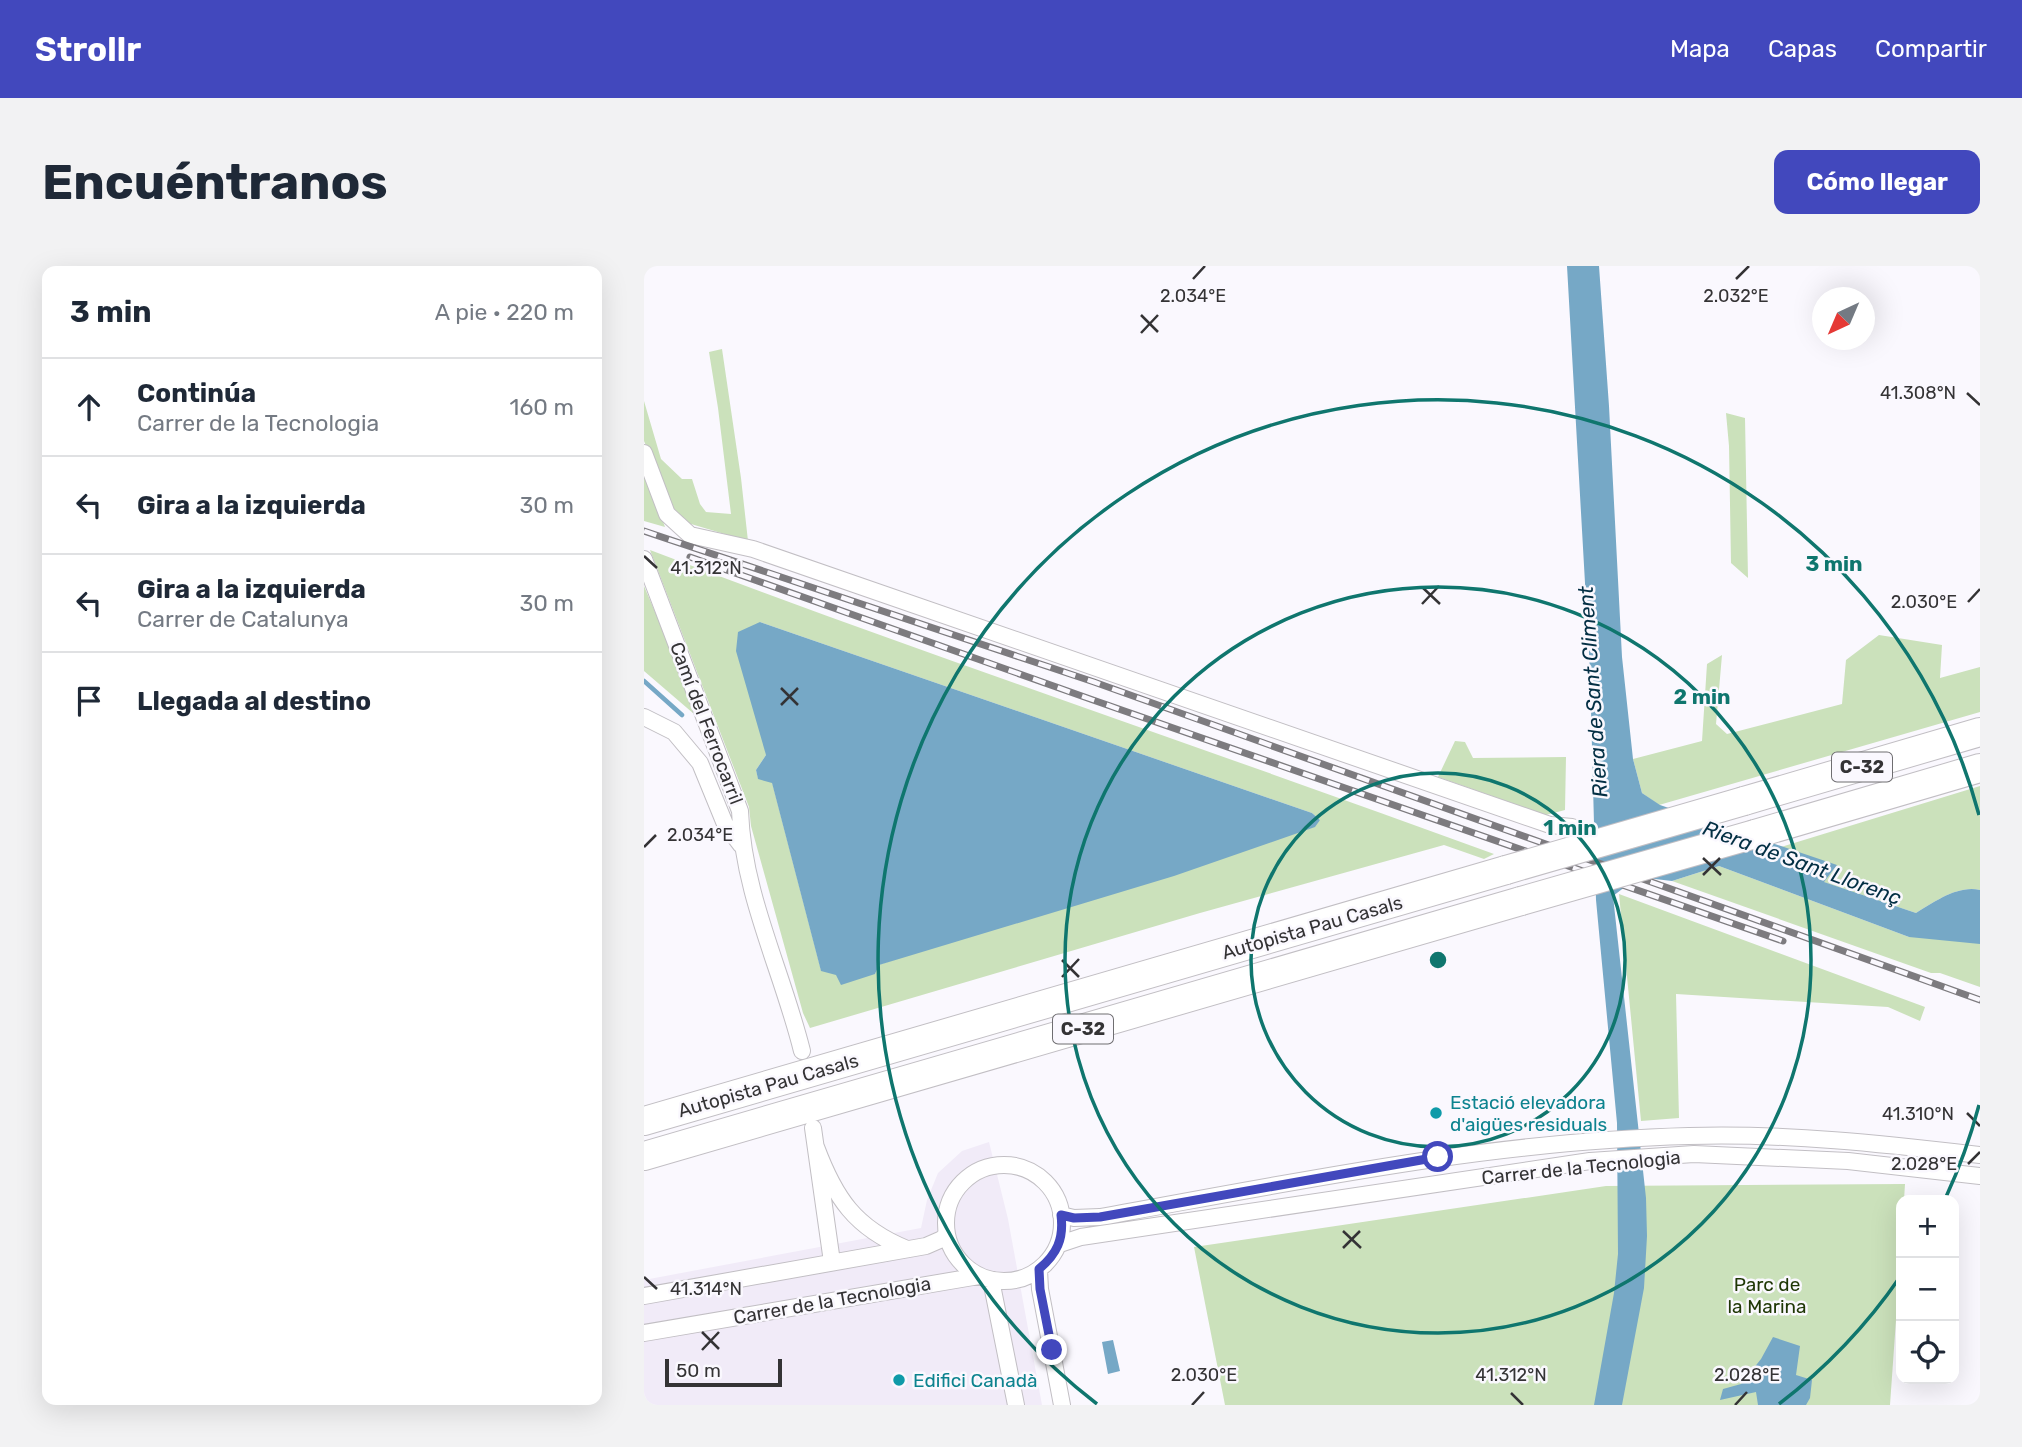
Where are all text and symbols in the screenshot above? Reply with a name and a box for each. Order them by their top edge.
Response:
text: Strollr [35,30,141,69]
text: Mapa [1670,35,1730,63]
text: Capas [1768,35,1837,63]
text: Compartir [1875,35,1987,63]
button: Cómo llegar [1774,150,1980,214]
text: Encuéntranos [42,153,388,211]
text: 2.034°E [1160,285,1226,307]
text: 2.032°E [1703,285,1769,307]
north arrow [1812,287,1875,350]
text: 3 min [70,294,152,330]
text: A pie · 220 m [435,298,574,326]
text: Continúa [137,378,256,409]
text: 41.308°N [1880,382,1956,404]
icon: ahead [70,388,108,426]
text: 160 m [510,393,574,421]
text: Carrer de la Tecnologia [137,409,379,437]
icon: left [70,486,108,524]
text: Gira a la izquierda [137,490,366,521]
text: 30 m [519,491,574,519]
text: 3 min [1805,551,1863,576]
text: 41.312°N [670,557,742,579]
text: Gira a la izquierda [137,574,366,605]
icon: left [70,584,108,622]
water label: Riera de Sant Climent [1573,584,1612,799]
text: 30 m [519,589,574,617]
text: 2.030°E [1891,591,1957,613]
text: Carrer de Catalunya [137,605,349,633]
street label: Camí del Ferrocarril [665,639,748,808]
icon: arrive [70,682,108,720]
text: 2 min [1674,684,1730,709]
text: Llegada al destino [137,686,371,717]
road number: C-32 [1832,752,1892,782]
text: 1 min [1543,815,1597,840]
water label: Riera de Sant Llorenç [1699,815,1905,910]
text: 2.034°E [667,824,733,846]
street label: Autopista Pau Casals [1219,891,1405,964]
centre of rings [1426,948,1450,972]
road number: C-32 [1053,1014,1113,1044]
street label: Autopista Pau Casals [675,1049,861,1122]
place label: Estació elevadora d'aigües residuals [1450,1091,1607,1136]
text: 41.310°N [1882,1103,1954,1125]
marker: Estació elevadora d'aigües residuals [1428,1105,1444,1121]
route start [1422,1141,1453,1172]
street label: Carrer de la Tecnologia [1480,1146,1682,1189]
text: 2.028°E [1891,1153,1957,1175]
map controls [1896,1195,1959,1384]
button: + [1896,1195,1959,1258]
button: − [1896,1258,1959,1321]
street label: Carrer de la Tecnologia [732,1272,933,1329]
park label: Parc de la Marina [1727,1273,1807,1318]
text: 41.314°N [670,1278,742,1300]
button: locate [1896,1321,1959,1384]
route end [1036,1334,1067,1365]
scale bar [665,1356,782,1388]
text: 50 m [676,1359,721,1382]
text: 2.030°E [1171,1364,1237,1386]
text: 41.312°N [1475,1364,1547,1386]
text: 2.028°E [1714,1364,1780,1386]
place label: Edifici Canadà [913,1369,1037,1392]
marker: Edifici Canadà [891,1372,907,1388]

